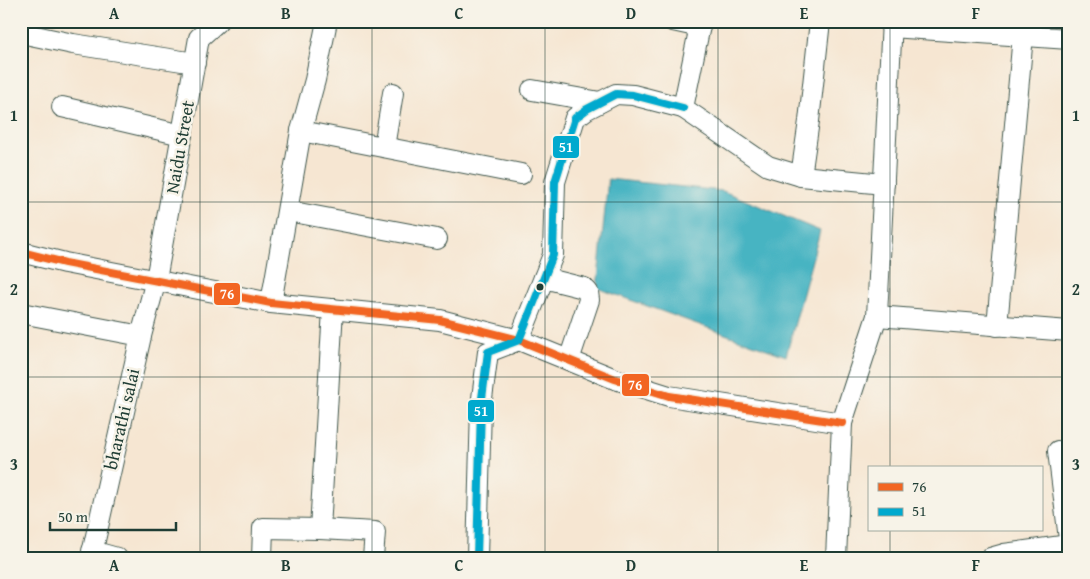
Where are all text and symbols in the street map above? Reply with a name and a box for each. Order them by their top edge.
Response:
text: A [109,1,120,25]
text: B [281,1,291,25]
text: C [454,1,464,25]
text: D [626,1,636,25]
text: E [800,1,809,25]
text: F [972,1,980,25]
street label: Naidu Street [158,98,201,196]
text: 1 [10,103,18,127]
text: 1 [1072,103,1080,127]
line badge: 51 [552,135,580,159]
text: 51 [559,137,573,157]
text: 2 [10,277,18,301]
text: 2 [1072,277,1080,301]
line badge: 76 [213,282,241,306]
unlabelled marker [535,282,545,292]
text: 76 [220,284,234,304]
street label: bharathi salai [97,365,146,472]
line badge: 76 [621,373,650,397]
text: 76 [628,375,642,395]
line badge: 51 [467,399,495,423]
text: 51 [474,401,488,421]
text: 3 [10,452,18,476]
text: 3 [1072,452,1080,476]
legend [868,466,1042,532]
text: 76 [912,476,926,497]
scale bar [50,499,176,531]
text: 51 [912,500,926,521]
text: 50 m [58,506,89,527]
text: A [109,553,120,577]
text: B [281,553,291,577]
text: C [454,553,464,577]
text: D [626,553,636,577]
text: E [800,553,809,577]
text: F [972,553,980,577]

